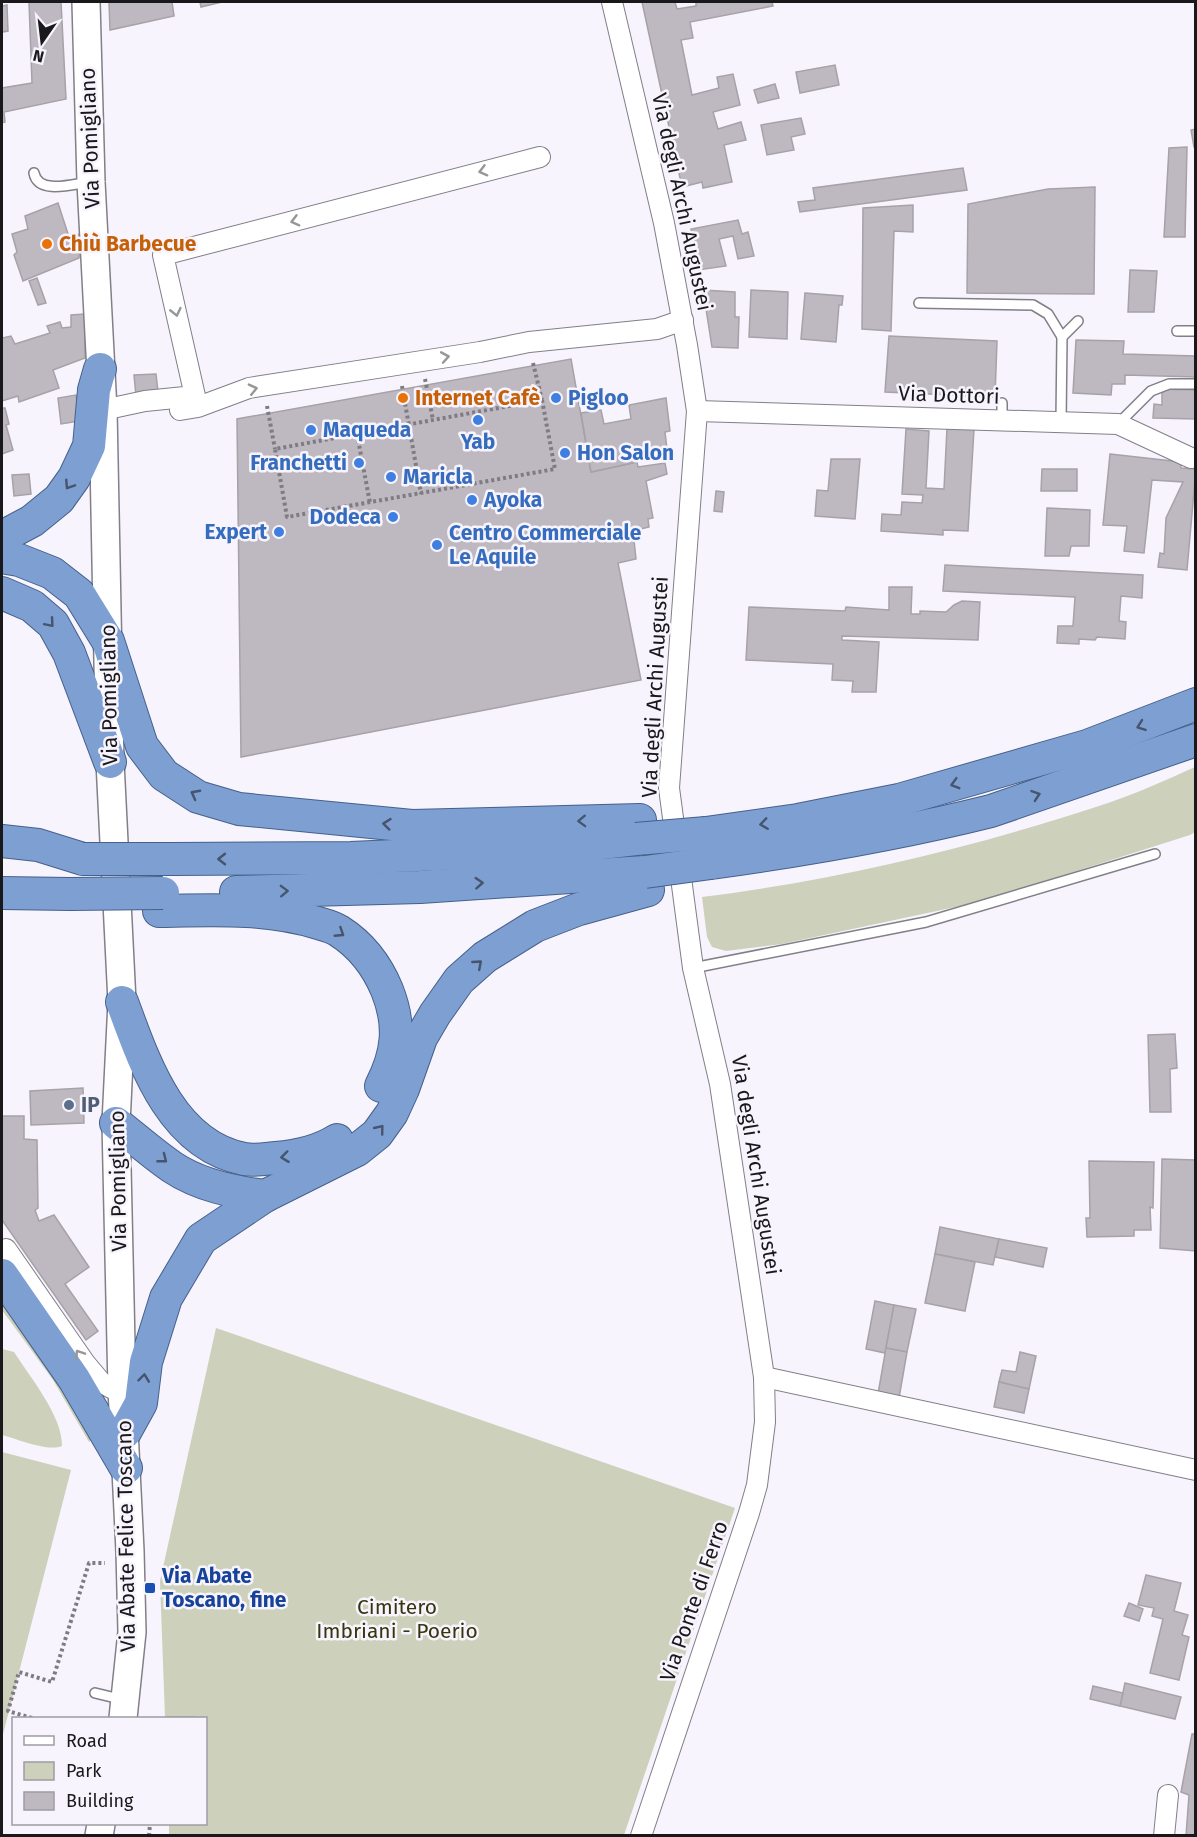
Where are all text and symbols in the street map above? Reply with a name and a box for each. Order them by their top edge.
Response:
north arrow [12,12,72,72]
text: N [31,46,46,67]
street label: Via Pomigliano [75,67,105,209]
street label: Via degli Archi Augustei [646,91,718,313]
one-way arrow [478,164,488,177]
one-way arrow [290,213,300,226]
place label: Chiù Barbecue [59,231,197,257]
marker: Chiù Barbecue [40,237,54,251]
one-way arrow [169,307,182,317]
one-way arrow [440,351,450,364]
street label: Via Dottori [898,380,1000,410]
one-way arrow [248,383,258,396]
place label: Internet Cafè [415,385,540,411]
place label: Pigloo [568,385,629,411]
marker: Internet Cafè [396,391,410,405]
marker: Pigloo [549,391,563,405]
marker: Yab [471,413,485,427]
place label: Maqueda [323,417,411,443]
marker: Maqueda [304,423,318,437]
place label: Yab [460,429,495,455]
place label: Hon Salon [577,440,674,466]
marker: Hon Salon [558,446,572,460]
place label: Franchetti [250,450,347,476]
marker: Franchetti [352,456,366,470]
place label: Maricla [403,464,473,490]
marker: Maricla [384,470,398,484]
one-way arrow [65,478,76,489]
place label: Ayoka [483,487,542,513]
marker: Ayoka [465,493,479,507]
place label: Dodeca [310,504,381,530]
marker: Dodeca [386,510,400,524]
place label: Expert [205,519,268,545]
place label: Centro Commerciale Le Aquile [449,520,642,570]
marker: Expert [272,525,286,539]
marker: Centro Commerciale Le Aquile [430,538,444,552]
street label: Via degli Archi Augustei [636,575,674,799]
one-way arrow [43,617,54,627]
street label: Via Pomigliano [95,624,123,766]
one-way arrow [1136,718,1147,731]
one-way arrow [950,776,960,789]
one-way arrow [191,790,202,801]
one-way arrow [1030,790,1041,803]
one-way arrow [577,815,586,828]
one-way arrow [382,818,392,831]
one-way arrow [760,818,769,830]
one-way arrow [217,853,226,865]
one-way arrow [474,877,483,890]
one-way arrow [280,885,289,897]
one-way arrow [334,925,344,937]
one-way arrow [471,960,482,971]
street label: Via degli Archi Augustei [726,1053,786,1277]
place label: IP [81,1092,100,1118]
marker: IP [62,1098,76,1112]
street label: Via Pomigliano [104,1110,132,1252]
one-way arrow [372,1125,383,1136]
one-way arrow [280,1150,289,1163]
one-way arrow [156,1152,167,1163]
one-way arrow [75,1349,86,1360]
one-way arrow [138,1373,150,1382]
street label: Via Abate Felice Toscano [111,1420,141,1652]
street label: Via Ponte di Ferro [654,1517,734,1685]
place label: Via Abate Toscano, fine [161,1563,287,1613]
marker: Via Abate Toscano, fine [143,1581,157,1595]
park label: Cimitero Imbriani - Poerio [316,1594,478,1644]
legend [12,1717,207,1825]
text: Road [66,1730,108,1752]
text: Park [66,1760,102,1782]
text: Building [66,1790,134,1812]

